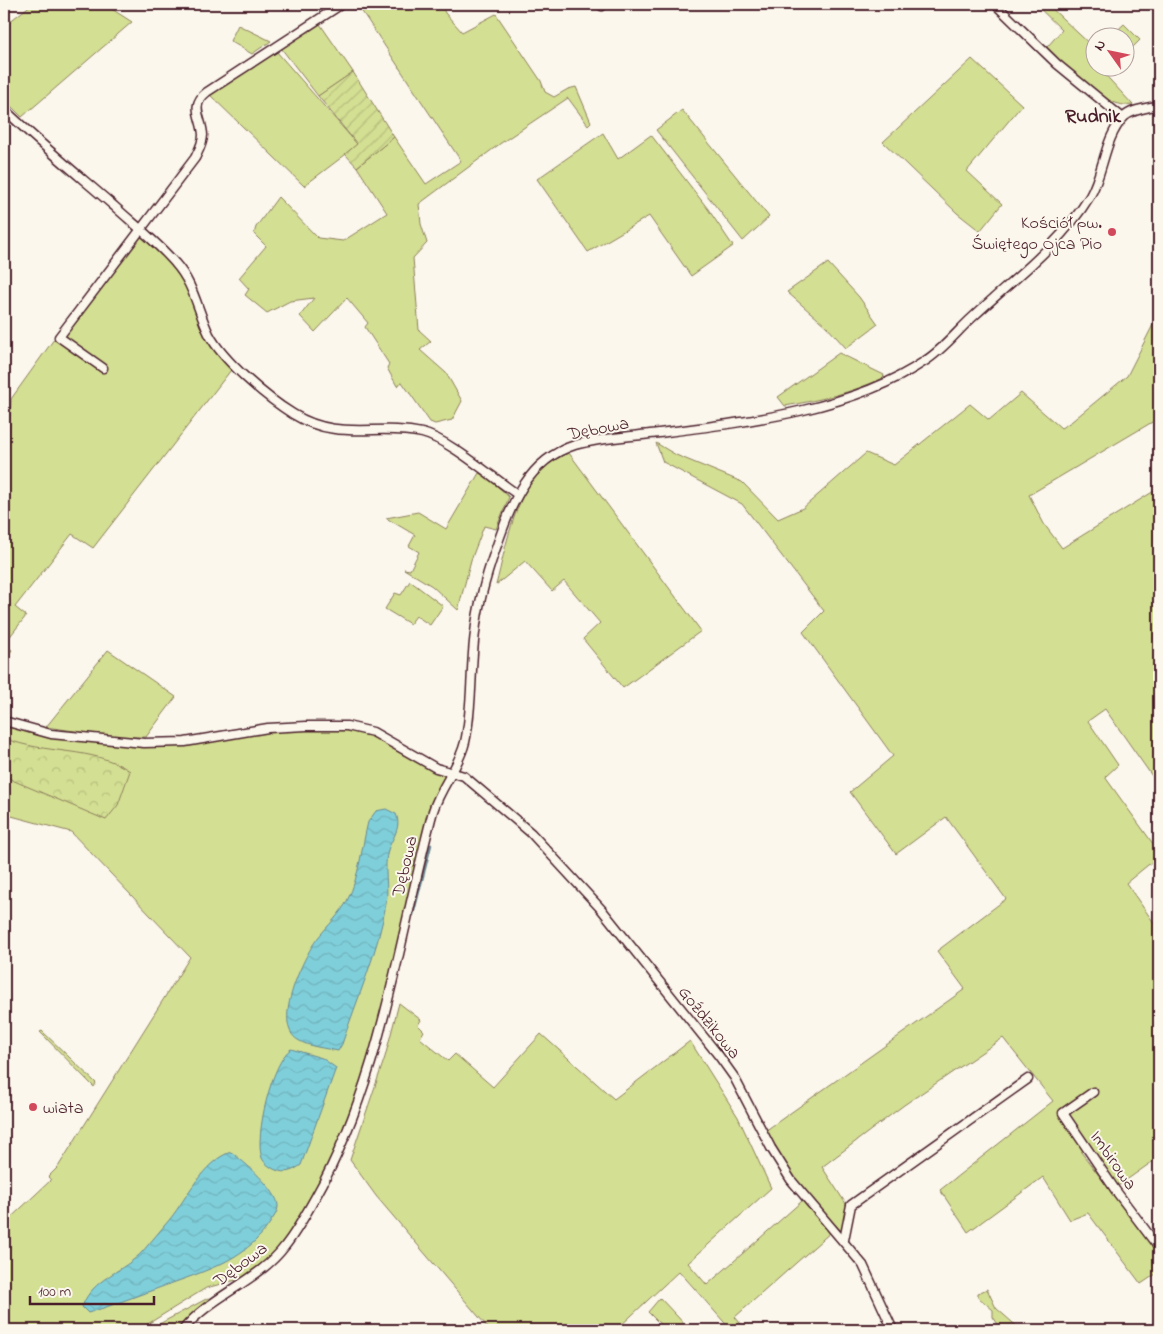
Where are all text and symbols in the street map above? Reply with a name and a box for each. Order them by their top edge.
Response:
north arrow [1086,28,1136,78]
text: N [1089,36,1112,55]
district label: Rudnik [1065,103,1122,132]
place label: Kościół pw. Świętego Ojca Pio [972,211,1102,259]
marker: Kościół pw. Świętego Ojca Pio [1106,226,1118,238]
street label: Dębowa [565,411,631,449]
street label: Dębowa [386,833,426,900]
street label: Goździkowa [671,981,746,1066]
place label: wiata [43,1096,84,1122]
marker: wiata [27,1101,39,1113]
street label: Imbirowa [1082,1126,1142,1196]
street label: Dębowa [208,1237,274,1295]
scale bar [30,1274,154,1306]
text: 100 m [38,1281,71,1303]

